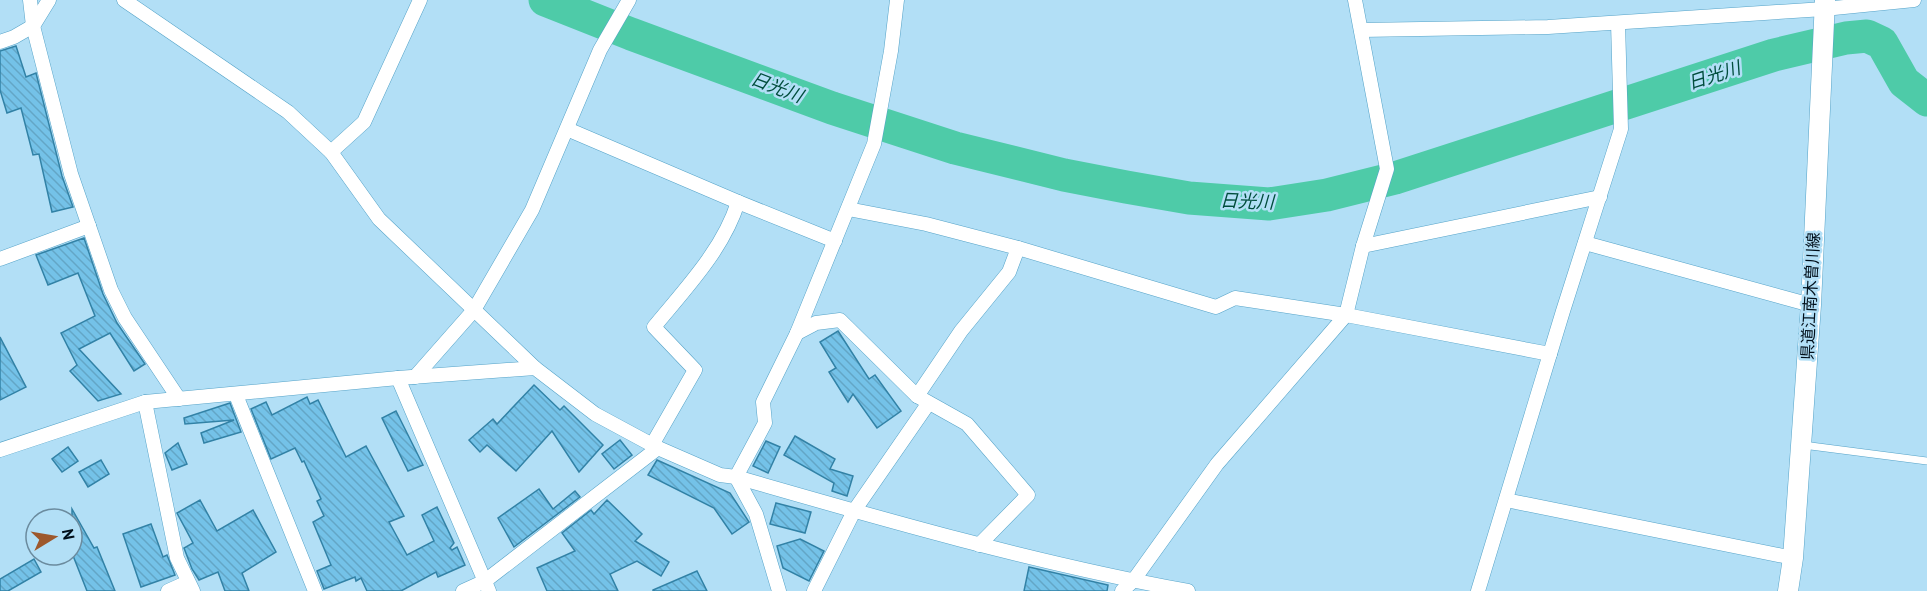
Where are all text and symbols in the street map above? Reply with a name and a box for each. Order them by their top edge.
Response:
water label: 日光川 [1685,55,1745,94]
water label: 日光川 [748,67,808,108]
water label: 日光川 [1220,189,1276,214]
street label: 県道江南木曽川線 [1797,232,1823,360]
north arrow [24,507,84,567]
text: N [58,527,80,541]

